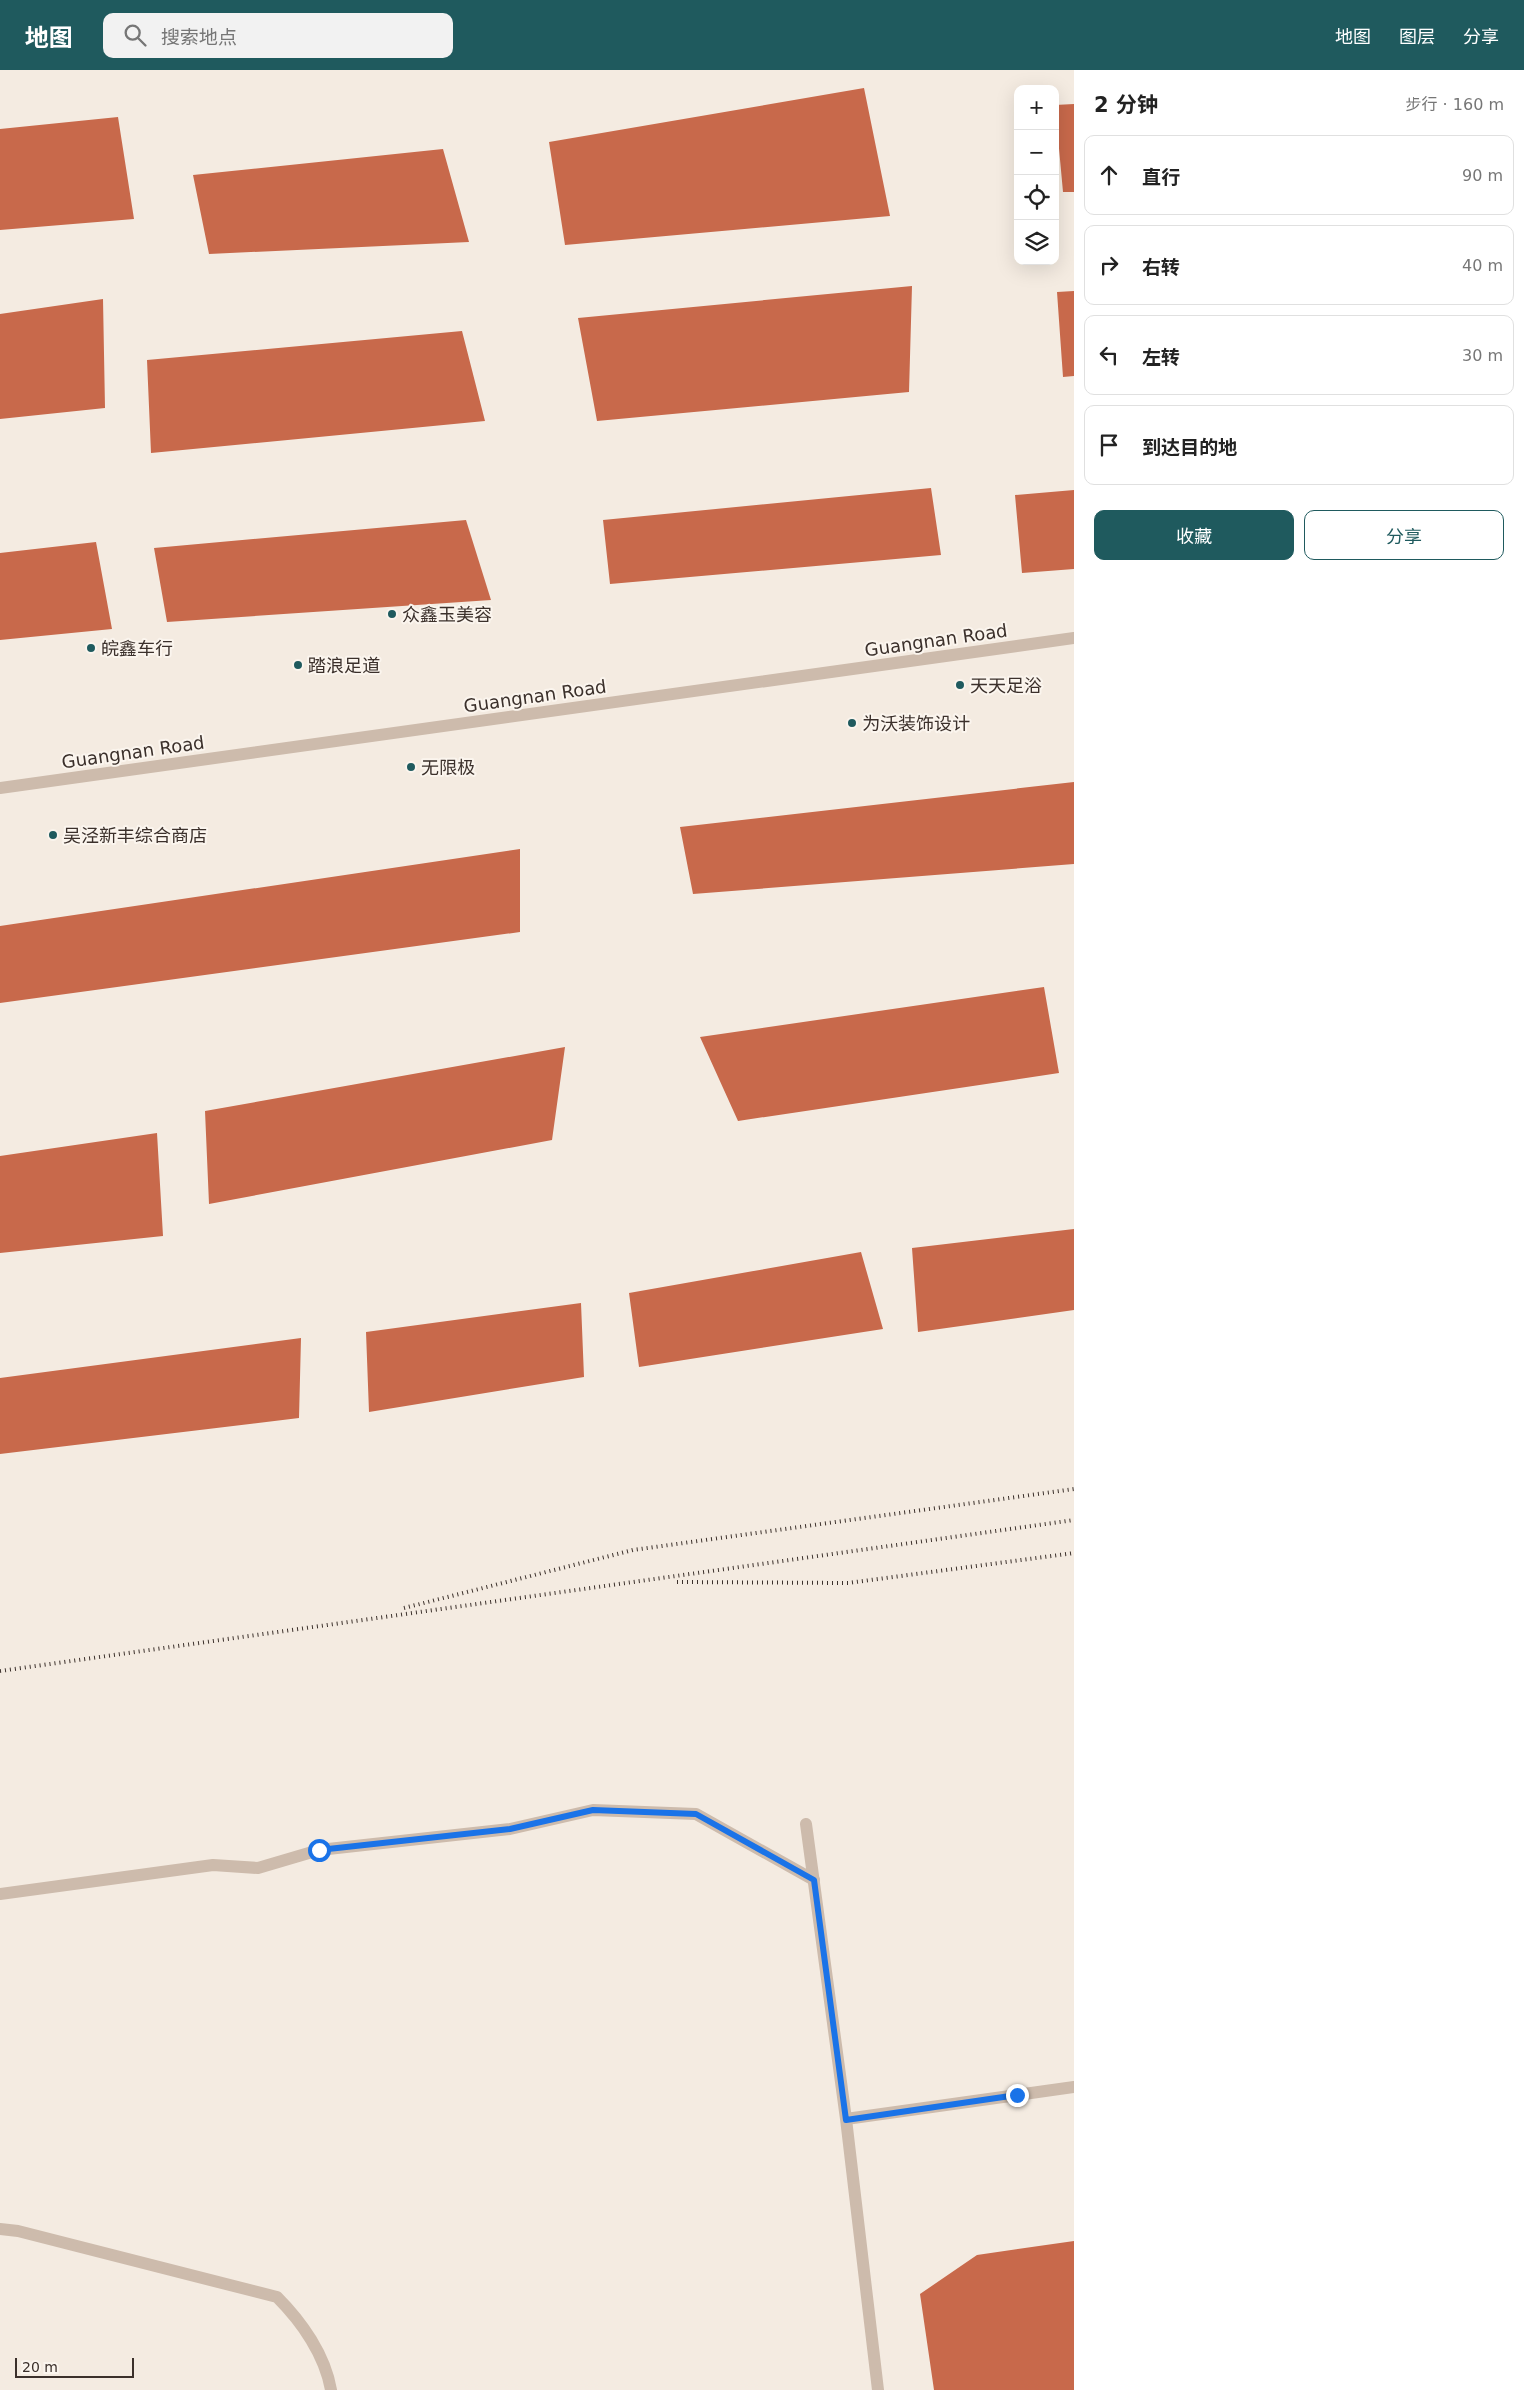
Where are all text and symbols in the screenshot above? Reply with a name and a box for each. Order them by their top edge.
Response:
search box [103,13,453,58]
icon: search [121,21,149,49]
text: 地图 [25,24,73,52]
text: 搜索地点 [161,26,237,48]
text: 地图 [1335,26,1371,47]
text: 图层 [1399,26,1435,47]
text: 分享 [1463,26,1499,47]
map controls [1014,85,1059,265]
button: + [1014,85,1059,130]
text: 2 分钟 [1094,93,1158,117]
text: 步行 · 160 m [1406,95,1504,114]
button: − [1014,130,1059,175]
icon: ahead [1095,161,1123,189]
text: 直行 [1142,166,1180,188]
text: 90 m [1462,166,1503,185]
button: locate [1014,175,1059,220]
button: layers [1014,220,1059,265]
icon: right [1095,251,1123,279]
text: 右转 [1142,256,1180,278]
text: 40 m [1462,256,1503,275]
icon: left [1095,341,1123,369]
text: 左转 [1142,346,1180,368]
text: 30 m [1462,346,1503,365]
icon: arrive [1095,431,1123,459]
text: 到达目的地 [1142,436,1237,458]
button: 收藏 [1094,510,1294,560]
button: 分享 [1304,510,1504,560]
place label: 众鑫玉美容 [402,604,492,625]
marker: 众鑫玉美容 [386,608,398,620]
street label: Guangnan Road [863,620,1009,660]
place label: 皖鑫车行 [101,638,173,659]
marker: 皖鑫车行 [85,642,97,654]
place label: 踏浪足道 [308,655,380,676]
marker: 踏浪足道 [292,659,304,671]
place label: 天天足浴 [970,675,1042,696]
street label: Guangnan Road [462,676,608,716]
marker: 天天足浴 [954,679,966,691]
place label: 为沃装饰设计 [862,713,970,734]
marker: 为沃装饰设计 [846,717,858,729]
street label: Guangnan Road [60,732,206,772]
place label: 无限极 [421,757,475,778]
marker: 无限极 [405,761,417,773]
place label: 吴泾新丰综合商店 [63,825,207,846]
marker: 吴泾新丰综合商店 [47,829,59,841]
route start [308,1839,331,1862]
route end [1006,2084,1029,2107]
scale bar [15,2355,134,2378]
text: 20 m [22,2359,58,2375]

